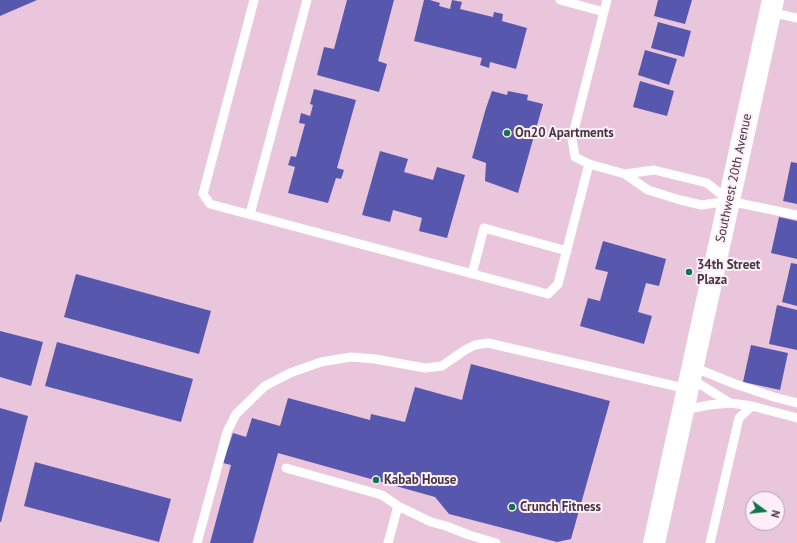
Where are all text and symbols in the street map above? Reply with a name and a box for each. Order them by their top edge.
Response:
street label: Southwest 20th Avenue [713,112,755,244]
place label: On20 Apartments [515,125,614,141]
marker: On20 Apartments [502,128,512,138]
place label: 34th Street Plaza [697,257,760,288]
marker: 34th Street Plaza [684,267,694,277]
place label: Kabab House [384,472,456,488]
marker: Kabab House [371,475,381,485]
north arrow [745,491,785,531]
place label: Crunch Fitness [520,499,601,515]
marker: Crunch Fitness [507,502,517,512]
text: N [768,509,783,519]

